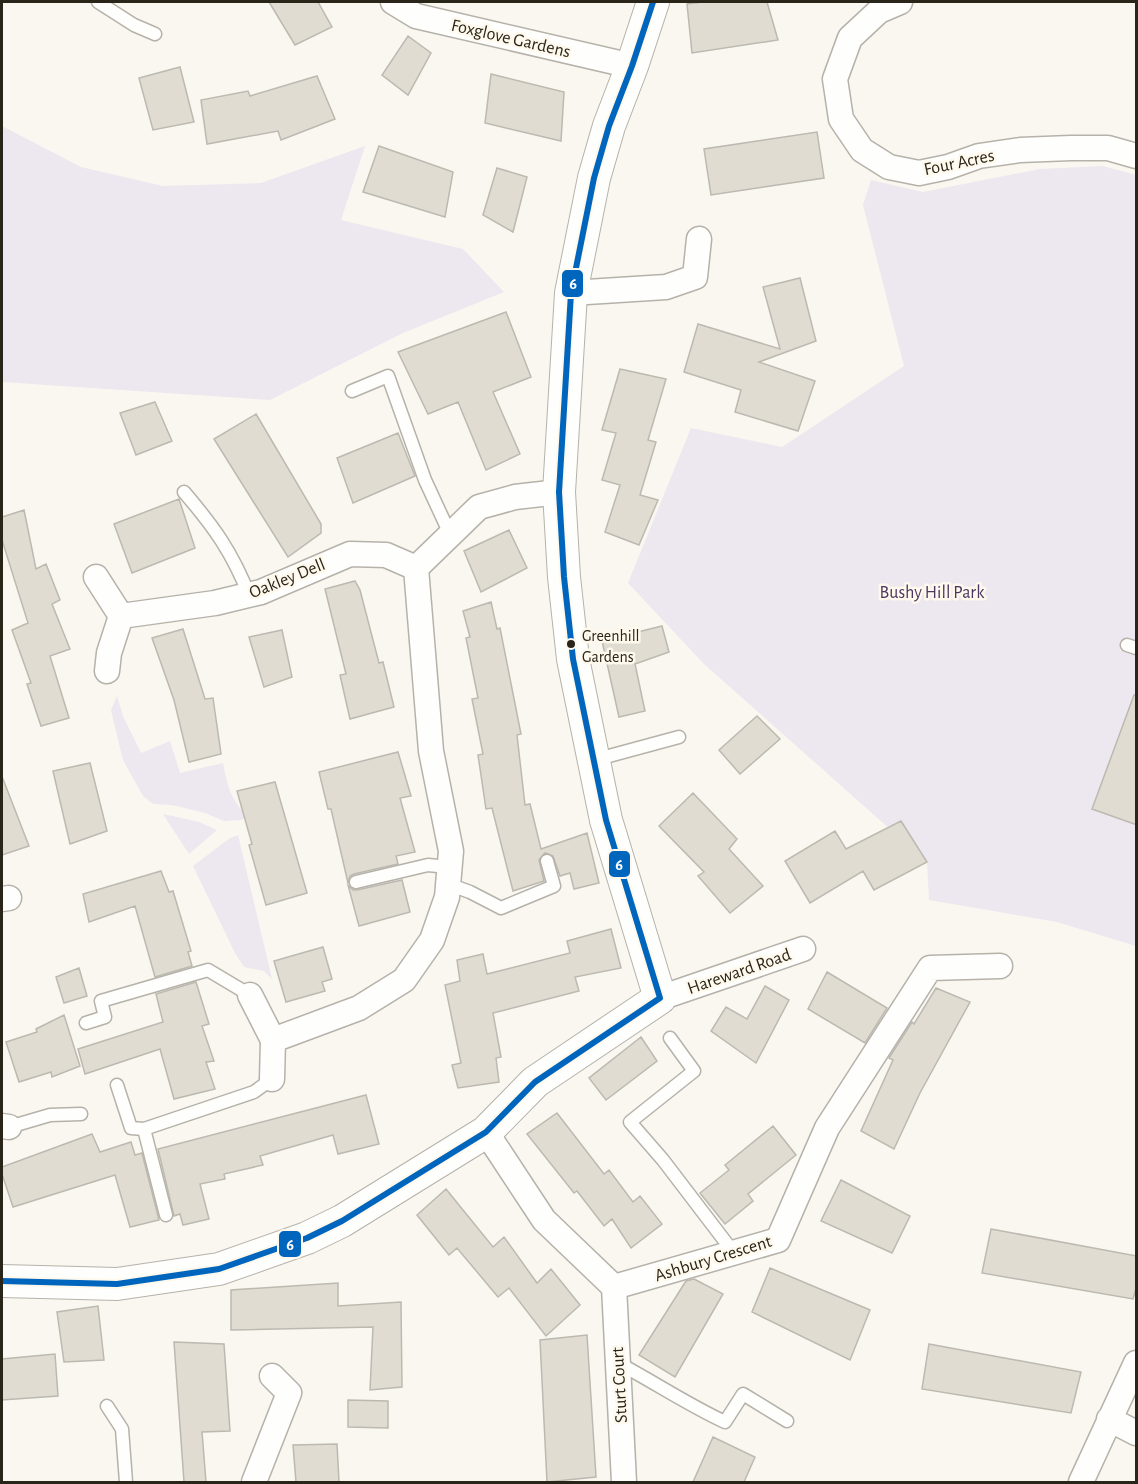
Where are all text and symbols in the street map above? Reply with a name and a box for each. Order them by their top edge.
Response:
street label: Foxglove Gardens [449,17,572,61]
street label: Four Acres [922,147,996,179]
line badge: 6 [561,269,584,298]
text: 6 [569,276,577,292]
street label: Oakley Dell [247,556,328,602]
park label: Bushy Hill Park [880,584,985,602]
place label: Greenhill Gardens [582,628,640,665]
marker: Greenhill Gardens [565,638,577,650]
line badge: 6 [608,850,631,878]
text: 6 [615,857,623,873]
street label: Hareward Road [685,946,793,998]
line badge: 6 [278,1230,302,1258]
street label: Ashbury Crescent [653,1233,774,1285]
text: 6 [286,1237,294,1253]
street label: Sturt Court [609,1346,631,1423]

